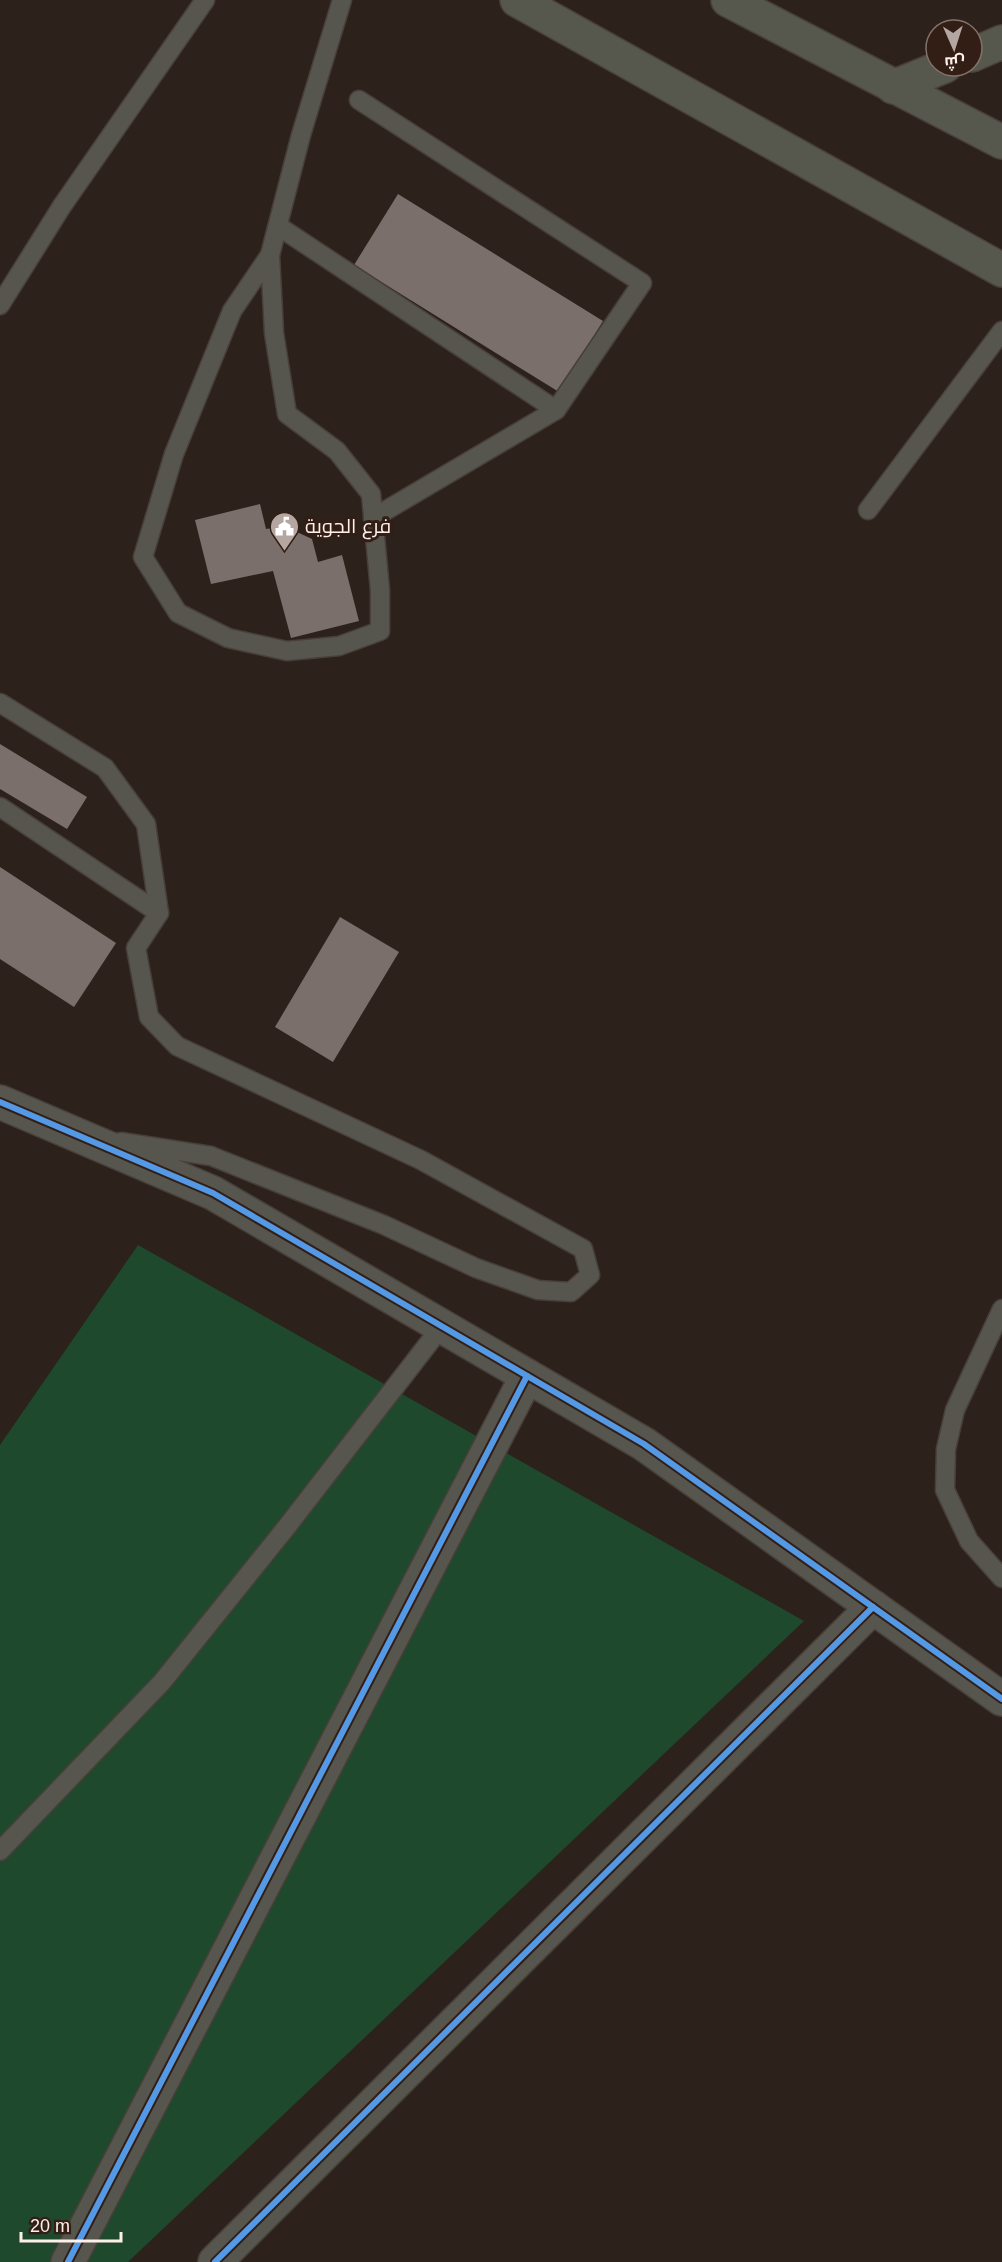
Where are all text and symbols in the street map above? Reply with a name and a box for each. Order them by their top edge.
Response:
north arrow [924,18,984,78]
text: ش [944,52,965,72]
public building icon: فرع الجوية [268,510,300,552]
place label: فرع الجوية [305,515,391,540]
scale bar [21,2205,122,2243]
text: 20 m [30,2216,70,2236]

